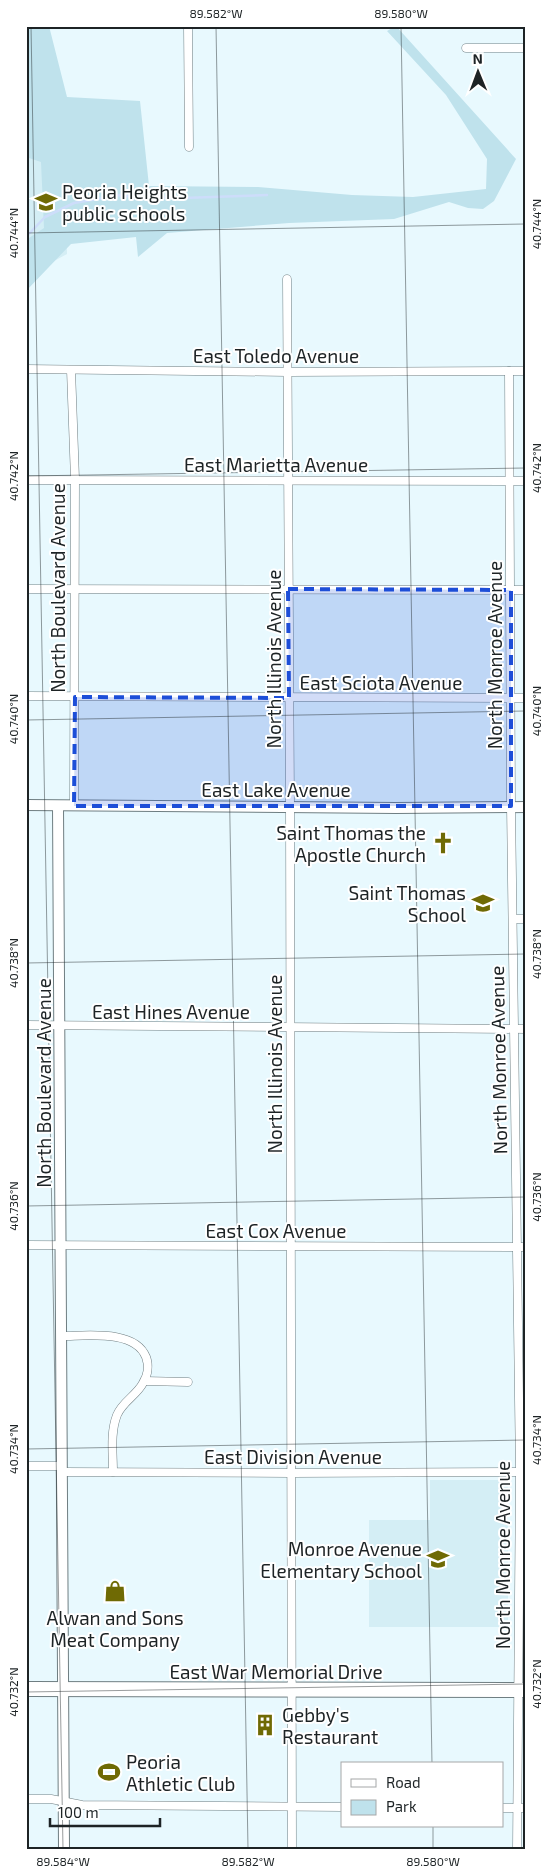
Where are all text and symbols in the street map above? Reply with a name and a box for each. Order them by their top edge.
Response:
text: 89.582°W [189,6,243,20]
text: 89.580°W [374,6,428,20]
north arrow [454,48,504,98]
text: N [473,50,483,67]
place label: Peoria Heights public schools [62,180,187,225]
school or university icon: Peoria Heights public schools [33,189,59,215]
text: 40.744°N [529,199,543,249]
text: 40.744°N [6,208,20,258]
street label: East Toledo Avenue [193,344,359,367]
text: 40.742°N [529,443,543,493]
text: 40.742°N [6,451,20,501]
street label: East Marietta Avenue [184,453,368,476]
street label: North Boulevard Avenue [46,483,69,693]
street label: North Monroe Avenue [483,561,506,749]
street label: North Illinois Avenue [262,570,285,748]
street label: East Sciota Avenue [300,671,462,694]
text: 40.740°N [529,686,543,736]
text: 40.740°N [6,694,20,744]
street label: East Lake Avenue [201,778,351,801]
place label: Saint Thomas the Apostle Church [276,821,426,866]
church icon: Saint Thomas the Apostle Church [430,830,456,856]
place label: Saint Thomas School [349,881,466,926]
school or university icon: Saint Thomas School [470,890,496,916]
text: 40.738°N [529,929,543,979]
text: 40.738°N [6,938,20,988]
street label: North Monroe Avenue [485,965,511,1155]
street label: North Illinois Avenue [263,975,286,1153]
street label: North Boulevard Avenue [32,978,55,1188]
street label: East Hines Avenue [92,1000,250,1023]
text: 40.736°N [529,1172,543,1222]
text: 40.736°N [6,1181,20,1231]
street label: East Cox Avenue [205,1219,347,1242]
text: 40.734°N [529,1415,543,1465]
text: 40.734°N [6,1424,20,1474]
street label: East Division Avenue [204,1445,382,1468]
street label: North Monroe Avenue [491,1461,514,1649]
place label: Monroe Avenue Elementary School [260,1537,422,1582]
school or university icon: Monroe Avenue Elementary School [425,1546,451,1572]
shop icon: Alwan and Sons Meat Company [102,1578,128,1604]
place label: Alwan and Sons Meat Company [46,1606,184,1651]
text: 40.732°N [529,1659,543,1709]
street label: East War Memorial Drive [169,1660,383,1683]
text: 40.732°N [6,1667,20,1717]
place label: Gebby's Restaurant [282,1703,378,1748]
building icon: Gebby's Restaurant [252,1712,278,1738]
place label: Peoria Athletic Club [126,1750,235,1795]
sports icon: Peoria Athletic Club [96,1759,122,1785]
legend [341,1762,504,1828]
text: Road [386,1773,421,1791]
scale bar [50,1795,160,1827]
text: Park [386,1797,417,1815]
text: 100 m [58,1803,99,1821]
text: 89.584°W [36,1854,90,1868]
text: 89.582°W [221,1854,275,1868]
text: 89.580°W [406,1854,460,1868]

